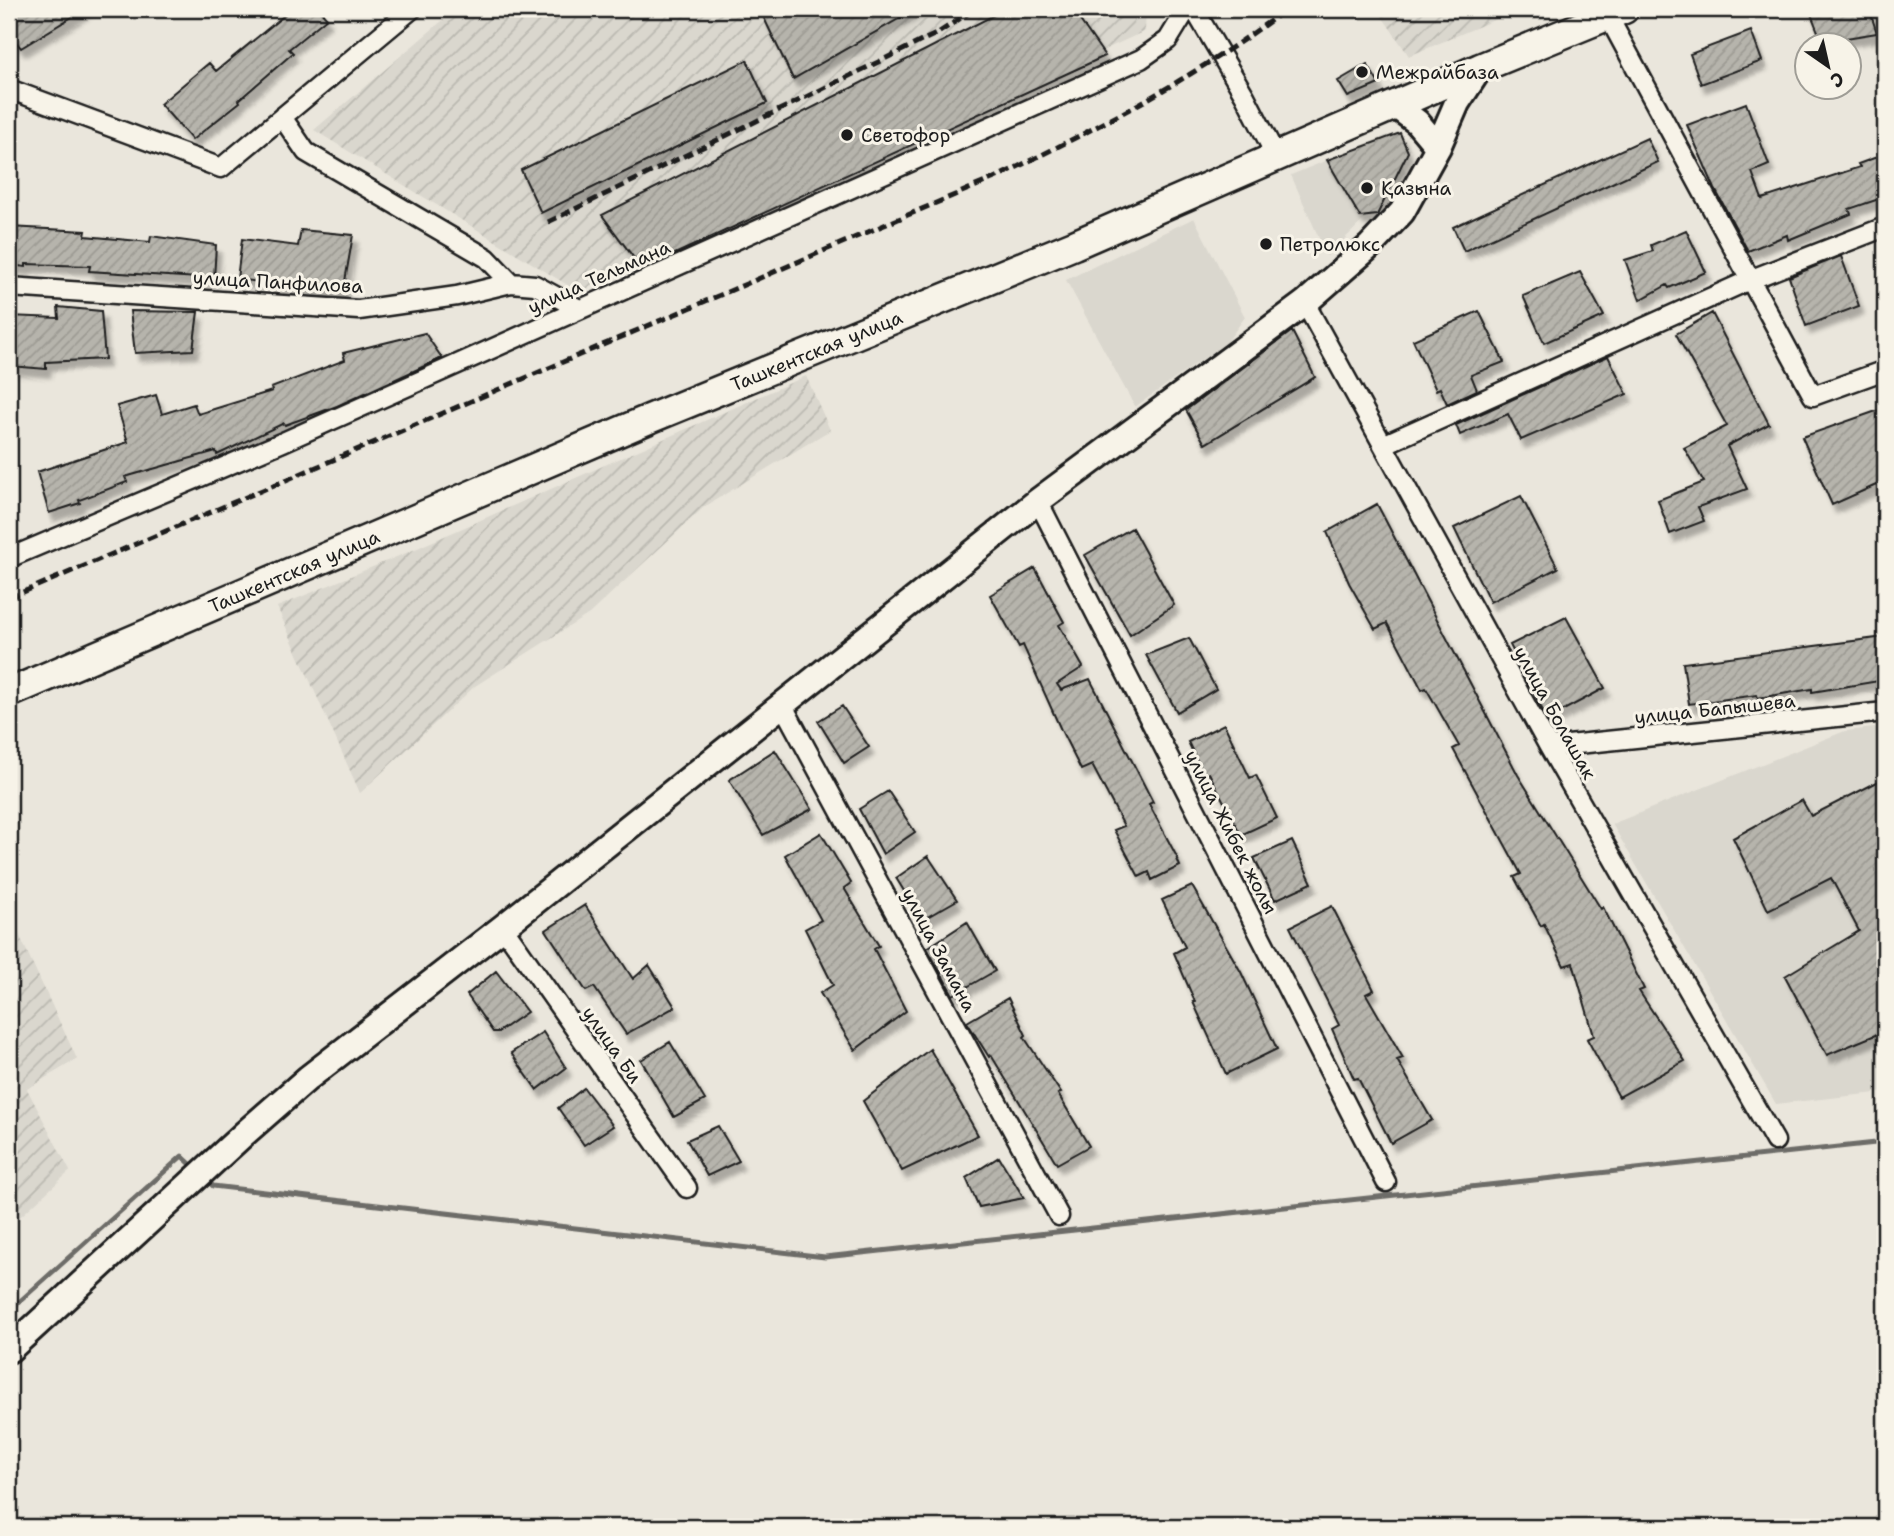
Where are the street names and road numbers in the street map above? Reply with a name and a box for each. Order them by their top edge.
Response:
street label: улица Тельмана [524,234,674,320]
street label: улица Панфилова [192,265,364,299]
street label: Ташкентская улица [727,304,906,397]
street label: Ташкентская улица [205,523,384,619]
street label: улица Болашак [1508,642,1602,784]
street label: улица Бапышева [1633,688,1797,730]
street label: улица Жибек жолы [1179,746,1283,918]
street label: улица Замана [896,884,982,1016]
street label: улица Би [576,1002,648,1088]

